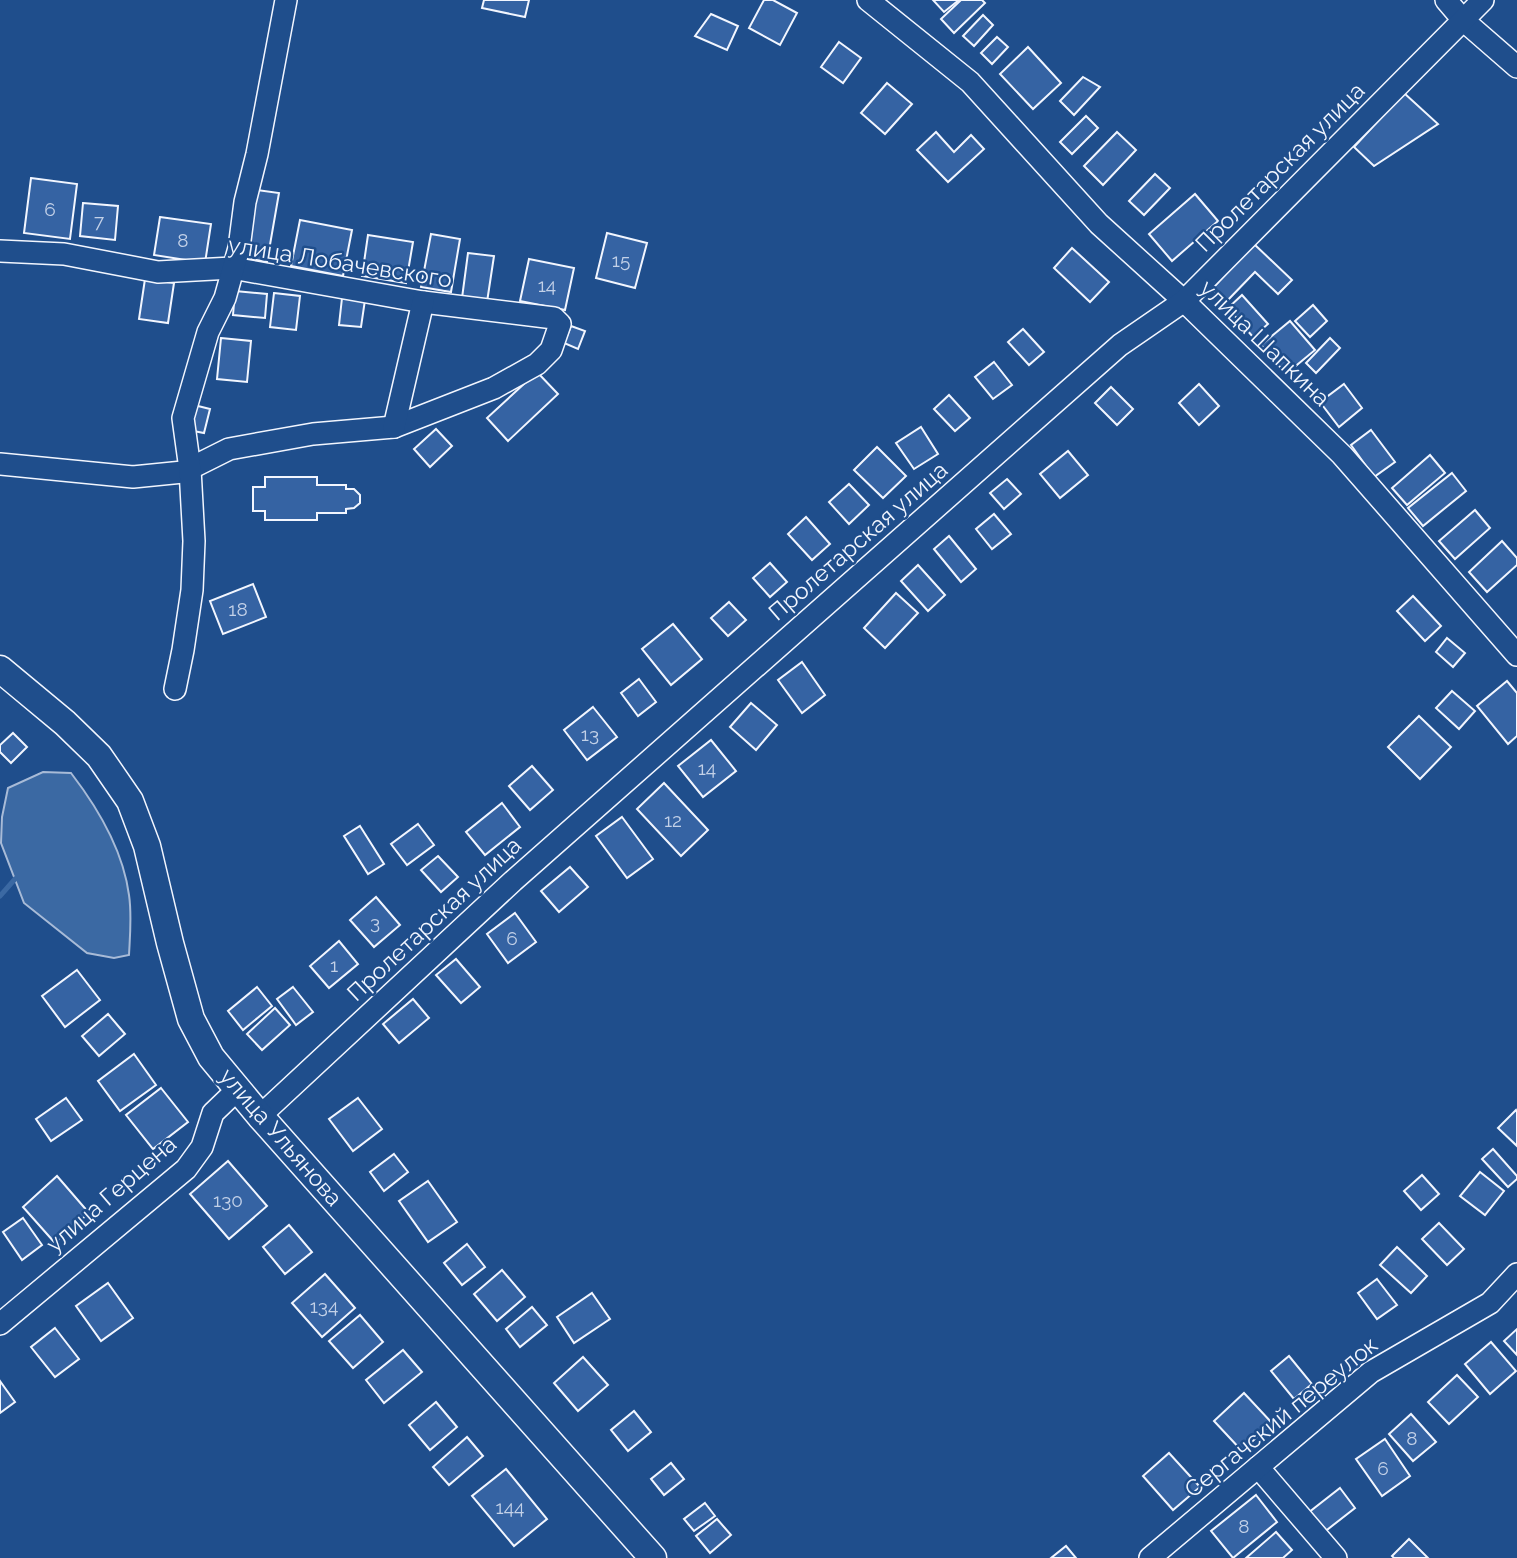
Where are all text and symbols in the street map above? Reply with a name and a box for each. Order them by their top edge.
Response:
street label: Пролетарская улица [1190,77,1370,257]
house number: 6 [44,198,56,220]
house number: 7 [94,210,104,232]
house number: 8 [177,229,189,251]
street label: улица Лобачевского [226,230,454,293]
house number: 15 [612,249,630,271]
house number: 14 [538,274,556,296]
street label: улица Шапкина [1195,274,1336,411]
street label: Пролетарская улица [763,456,952,626]
house number: 18 [228,598,248,620]
house number: 13 [581,723,599,745]
house number: 14 [698,757,716,779]
house number: 12 [664,809,682,831]
street label: Пролетарская улица [341,831,526,1006]
house number: 3 [370,911,380,933]
house number: 6 [506,927,518,949]
house number: 1 [330,954,338,976]
street label: улица Ульянова [214,1062,348,1211]
street label: улица Герцена [40,1130,181,1257]
house number: 130 [213,1189,243,1211]
house number: 134 [310,1295,338,1317]
street label: Сергачский переулок [1179,1331,1382,1503]
house number: 8 [1406,1427,1418,1449]
house number: 6 [1377,1457,1389,1479]
house number: 144 [496,1496,524,1518]
house number: 8 [1238,1515,1250,1537]

